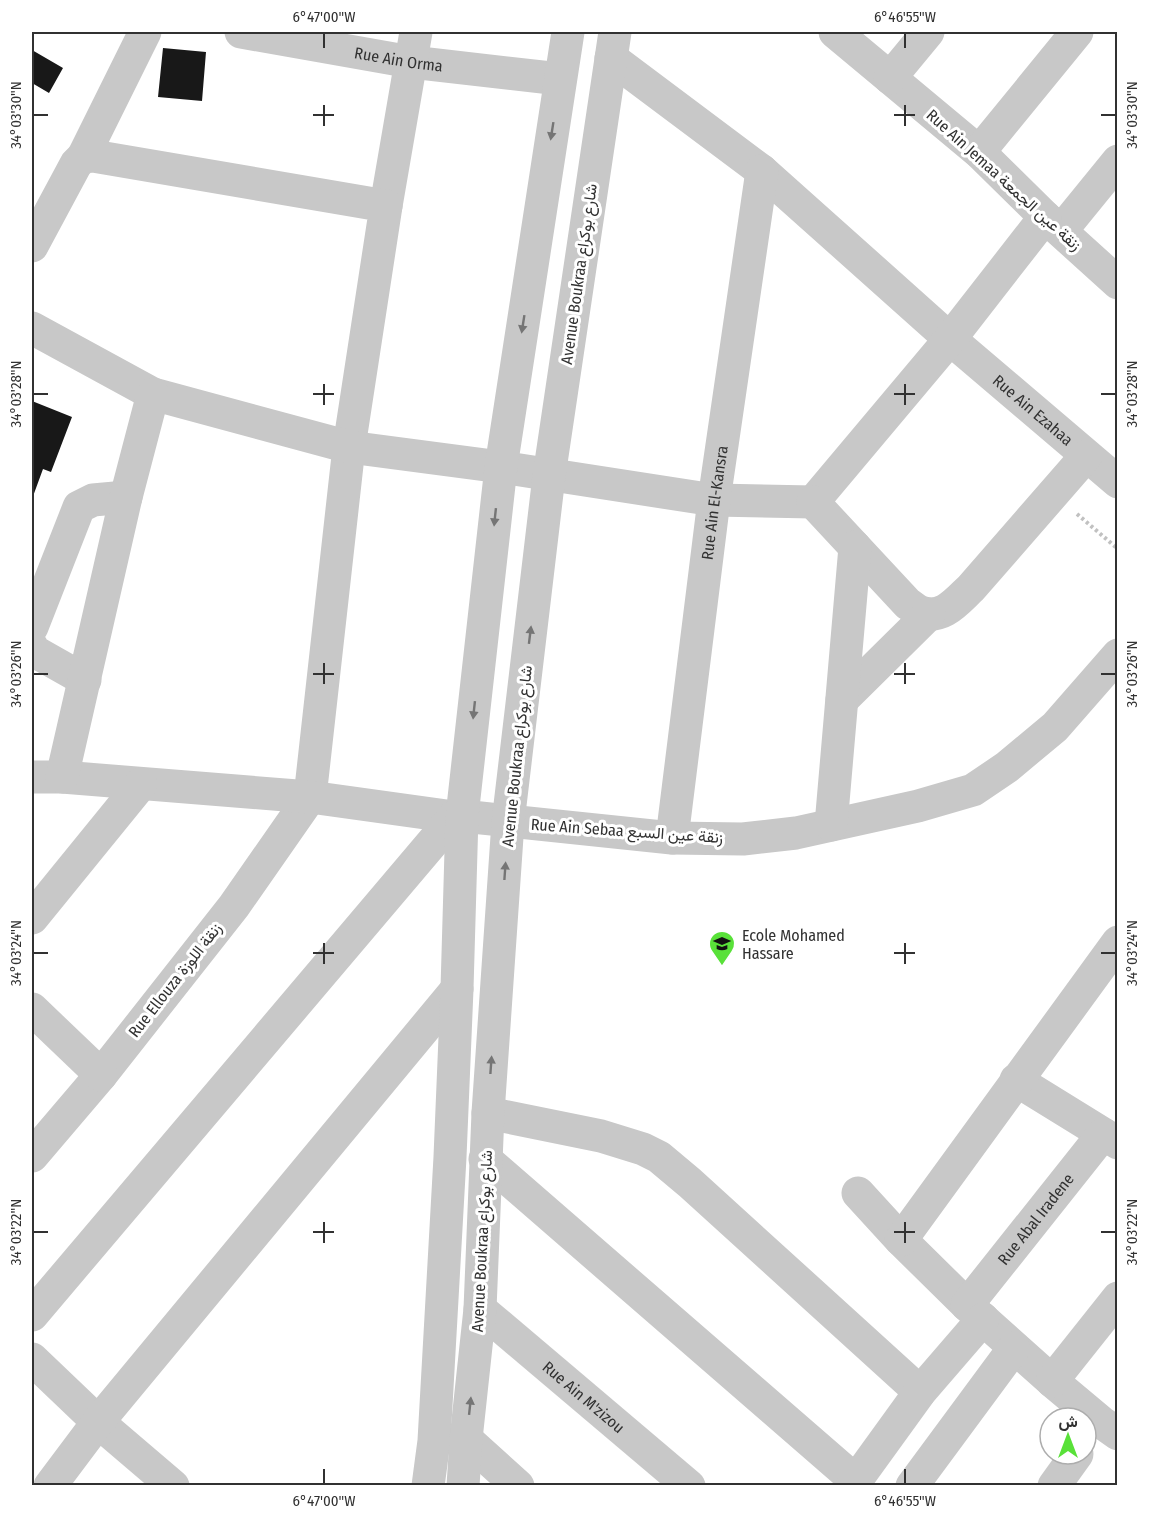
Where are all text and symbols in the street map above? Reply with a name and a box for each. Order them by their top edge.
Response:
text: 6°47'00"W [293,8,355,26]
text: 6°46'55"W [874,8,936,26]
street label: Rue Ain Orma [353,43,444,75]
text: 34°03'30"N [7,81,25,149]
text: 34°03'30"N [1123,81,1141,149]
street label: Rue Ain Jemaa زنقة عين الجمعة [922,105,1085,255]
one-way arrow [548,121,557,140]
street label: Avenue Boukraa شارع بوكراع [557,182,603,366]
one-way arrow [518,314,527,333]
text: 34°03'28"N [7,360,25,428]
text: 34°03'28"N [1123,360,1141,428]
street label: Rue Ain Ezahaa [989,371,1077,449]
street label: Rue Ain El-Kansra [697,444,731,561]
one-way arrow [490,507,500,526]
one-way arrow [525,625,535,644]
text: 34°03'26"N [7,641,25,707]
text: 34°03'26"N [1123,641,1141,707]
street label: Avenue Boukraa شارع بوكراع [498,664,538,848]
one-way arrow [469,701,479,720]
street label: Rue Ain Sebaa زنقة عين السبع [530,815,724,849]
one-way arrow [500,861,509,880]
street label: Rue Ellouza زنقة اللوزة [124,919,226,1042]
text: 34°03'24"N [7,920,25,986]
text: 34°03'24"N [1123,920,1141,986]
place label: Ecole Mohamed Hassare [742,926,845,963]
school or university icon: Ecole Mohamed Hassare [707,929,737,967]
one-way arrow [487,1056,496,1075]
street label: Avenue Boukraa شارع بوكراع [468,1150,498,1333]
street label: Rue Abal Iradene [993,1169,1078,1268]
text: 34°03'22"N [7,1199,25,1265]
text: 34°03'22"N [1123,1199,1141,1265]
street label: Rue Ain M'zizou [539,1357,629,1437]
one-way arrow [465,1397,475,1416]
north arrow [1038,1406,1098,1466]
text: ش [1058,1412,1078,1431]
text: 6°47'00"W [293,1492,355,1510]
text: 6°46'55"W [874,1492,936,1510]

